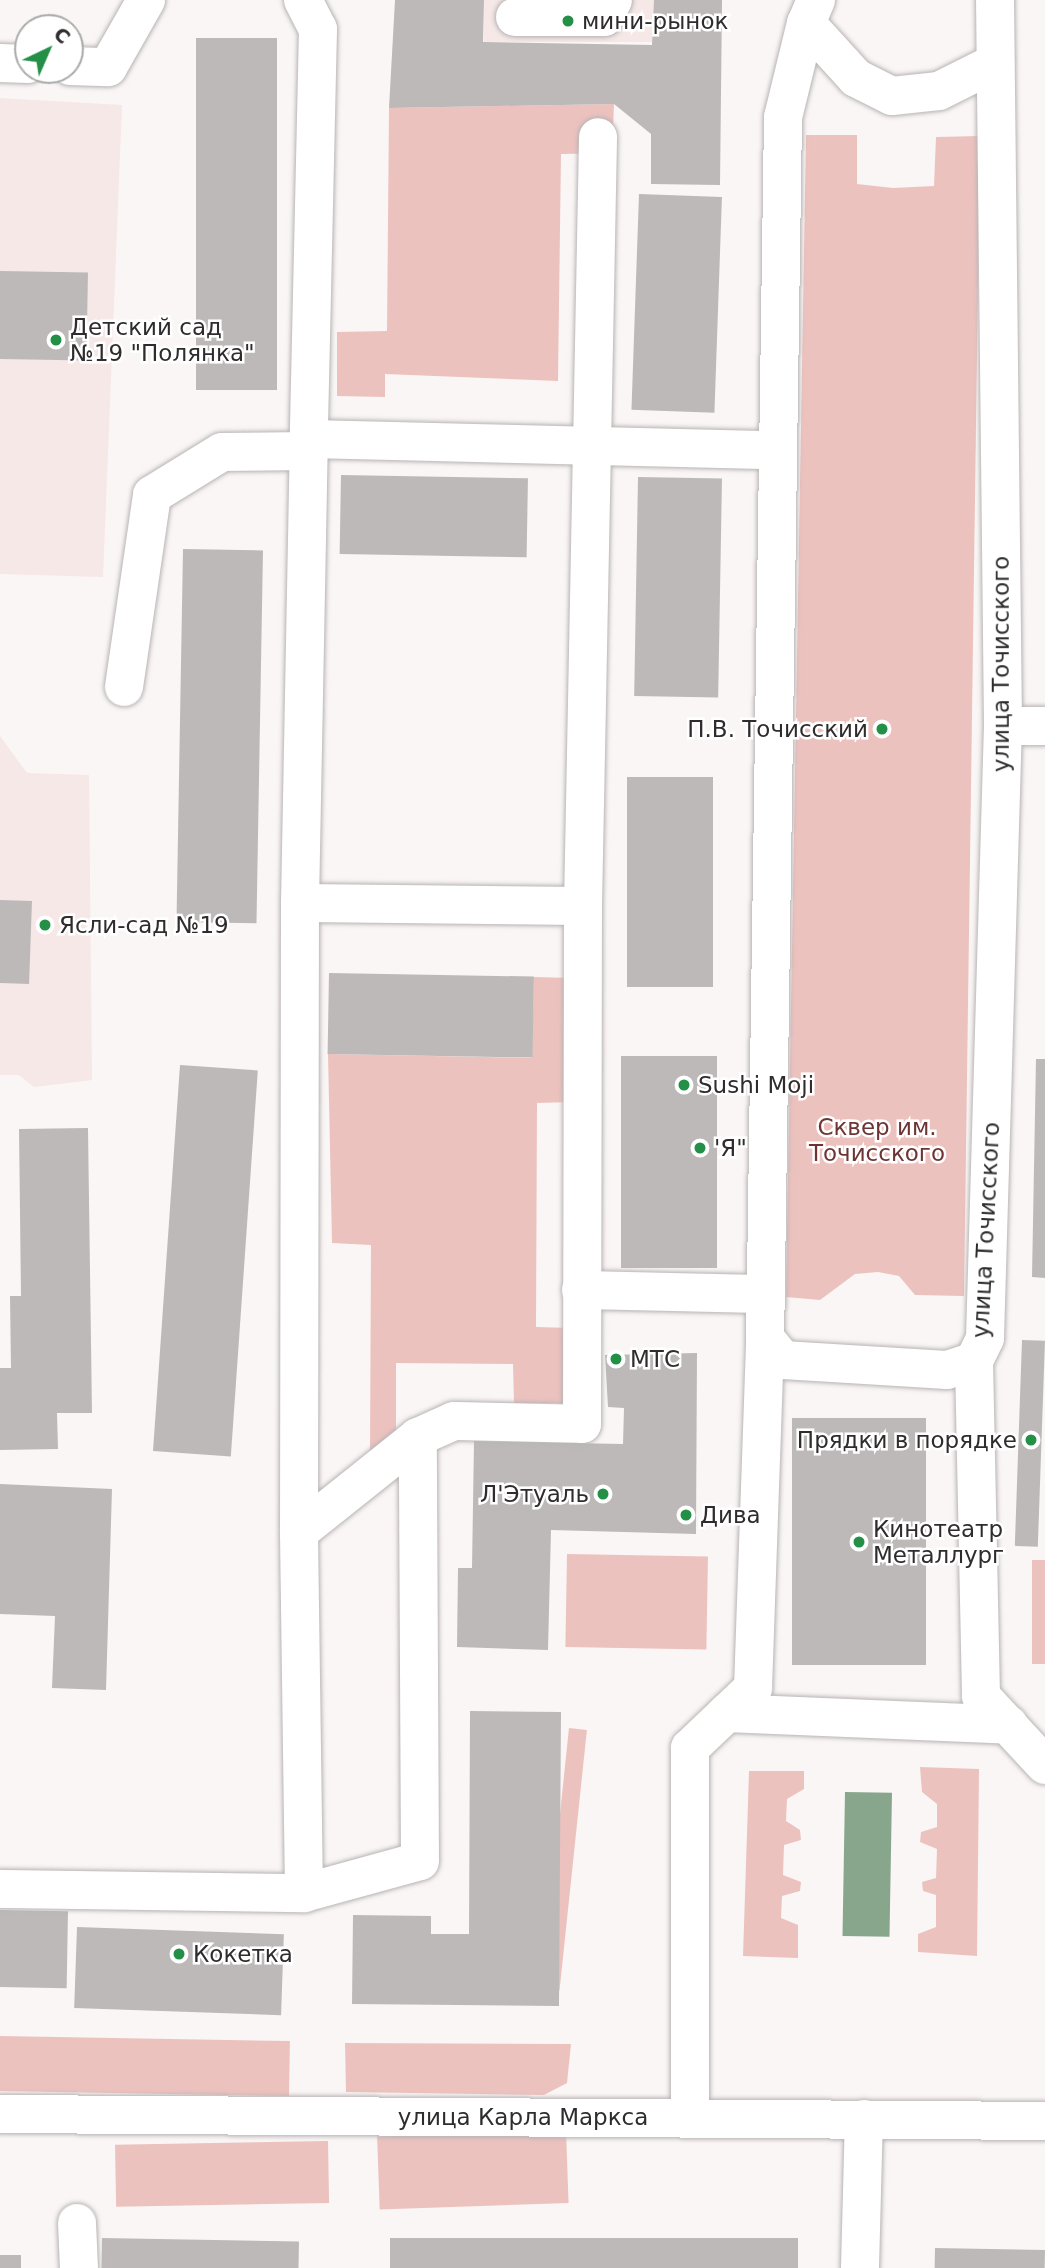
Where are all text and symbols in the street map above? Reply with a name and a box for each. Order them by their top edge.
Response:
place label: мини-рынок [582,7,728,35]
marker: мини-рынок [560,13,576,29]
north arrow [14,14,84,84]
text: С [50,23,75,48]
place label: Детский сад №19 "Полянка" [70,313,255,367]
marker: Детский сад №19 "Полянка" [48,332,64,348]
street label: улица Точисского [987,556,1015,772]
place label: П.В. Точисский [687,715,868,743]
marker: П.В. Точисский [874,721,890,737]
place label: Ясли-сад №19 [59,911,229,939]
marker: Ясли-сад №19 [37,917,53,933]
place label: Sushi Moji [698,1071,814,1099]
marker: Sushi Moji [676,1077,692,1093]
park label: Сквер им. Точисского [809,1113,945,1167]
street label: улица Точисского [967,1121,1005,1339]
place label: 'Я" [714,1134,747,1162]
marker: 'Я" [692,1140,708,1156]
place label: МТС [630,1345,680,1373]
marker: МТС [608,1351,624,1367]
place label: Прядки в порядке [797,1426,1017,1454]
marker: Прядки в порядке [1023,1432,1039,1448]
place label: Л'Этуаль [480,1480,589,1508]
marker: Л'Этуаль [595,1486,611,1502]
place label: Дива [700,1501,761,1529]
marker: Дива [678,1507,694,1523]
place label: Кинотеатр Металлург [873,1515,1004,1569]
marker: Кинотеатр Металлург [851,1534,867,1550]
place label: Кокетка [193,1940,293,1968]
marker: Кокетка [171,1946,187,1962]
street label: улица Карла Маркса [398,2103,648,2131]

